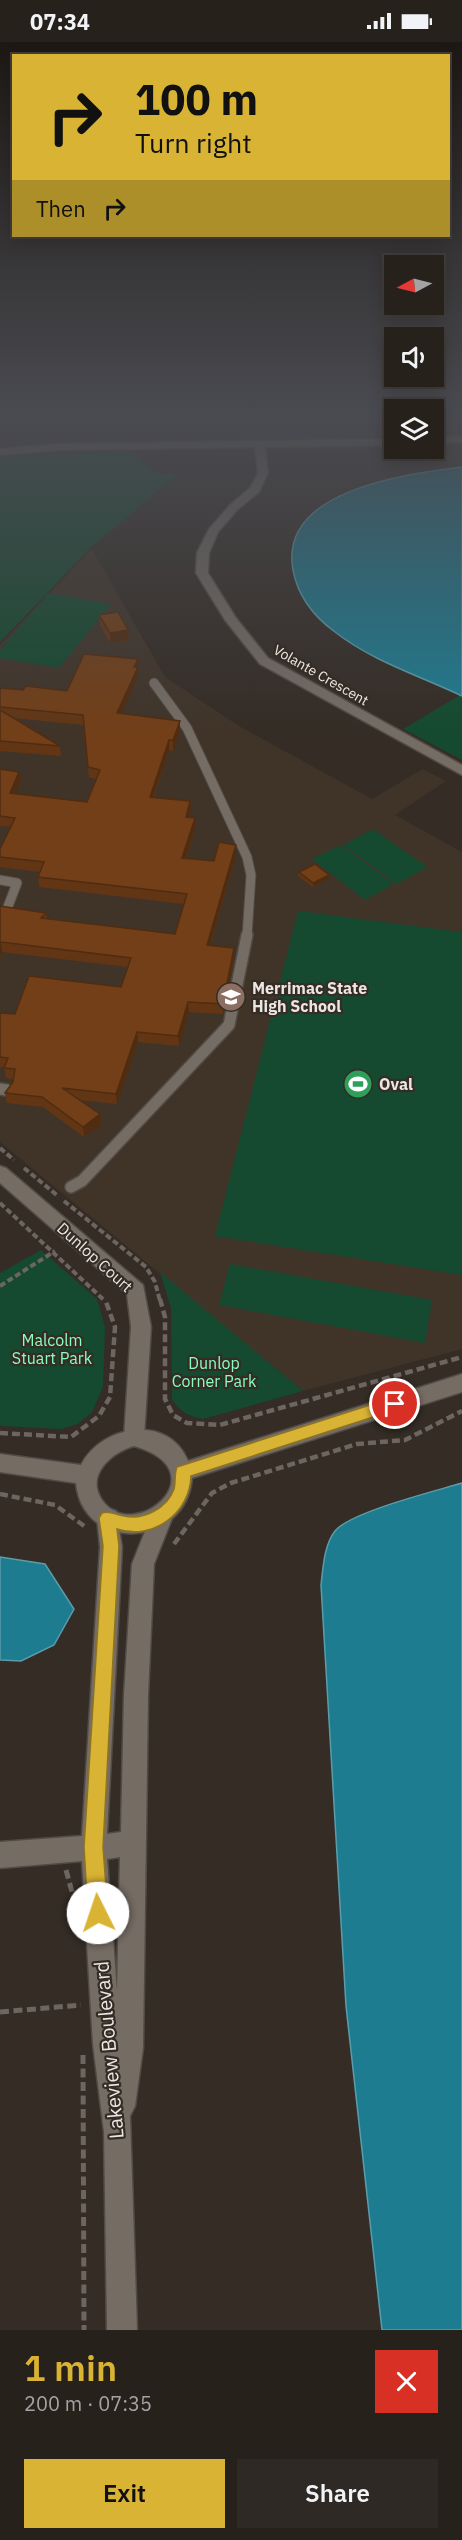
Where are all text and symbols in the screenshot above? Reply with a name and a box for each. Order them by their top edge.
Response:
text: 07:34 [30,7,90,36]
text: 100 m [135,72,258,127]
icon: right [36,78,114,156]
text: Turn right [135,125,252,160]
icon: right [98,192,131,225]
text: Then [36,194,86,223]
north arrow [384,255,444,315]
map controls [384,255,444,459]
button: sound [384,327,444,387]
button: layers [384,399,444,459]
street label: Volante Crescent [270,641,372,710]
place label: Merrimac State High School [252,978,367,1016]
school or university icon: Merrimac State High School [215,981,247,1013]
sports icon: Oval [342,1068,374,1100]
place label: Oval [379,1074,413,1094]
street label: Dunlop Court [53,1218,137,1296]
park label: Malcolm Stuart Park [12,1330,93,1368]
park label: Dunlop Corner Park [172,1353,257,1391]
pin [369,1378,420,1429]
icon: arrive [378,1387,411,1420]
position arrow [66,1881,130,1945]
street label: Lakeview Boulevard [87,1960,130,2140]
text: 1 min [24,2344,117,2391]
button: close [375,2350,438,2413]
text: 200 m · 07:35 [24,2390,152,2417]
button: Exit [24,2459,225,2528]
button: Share [237,2459,438,2528]

